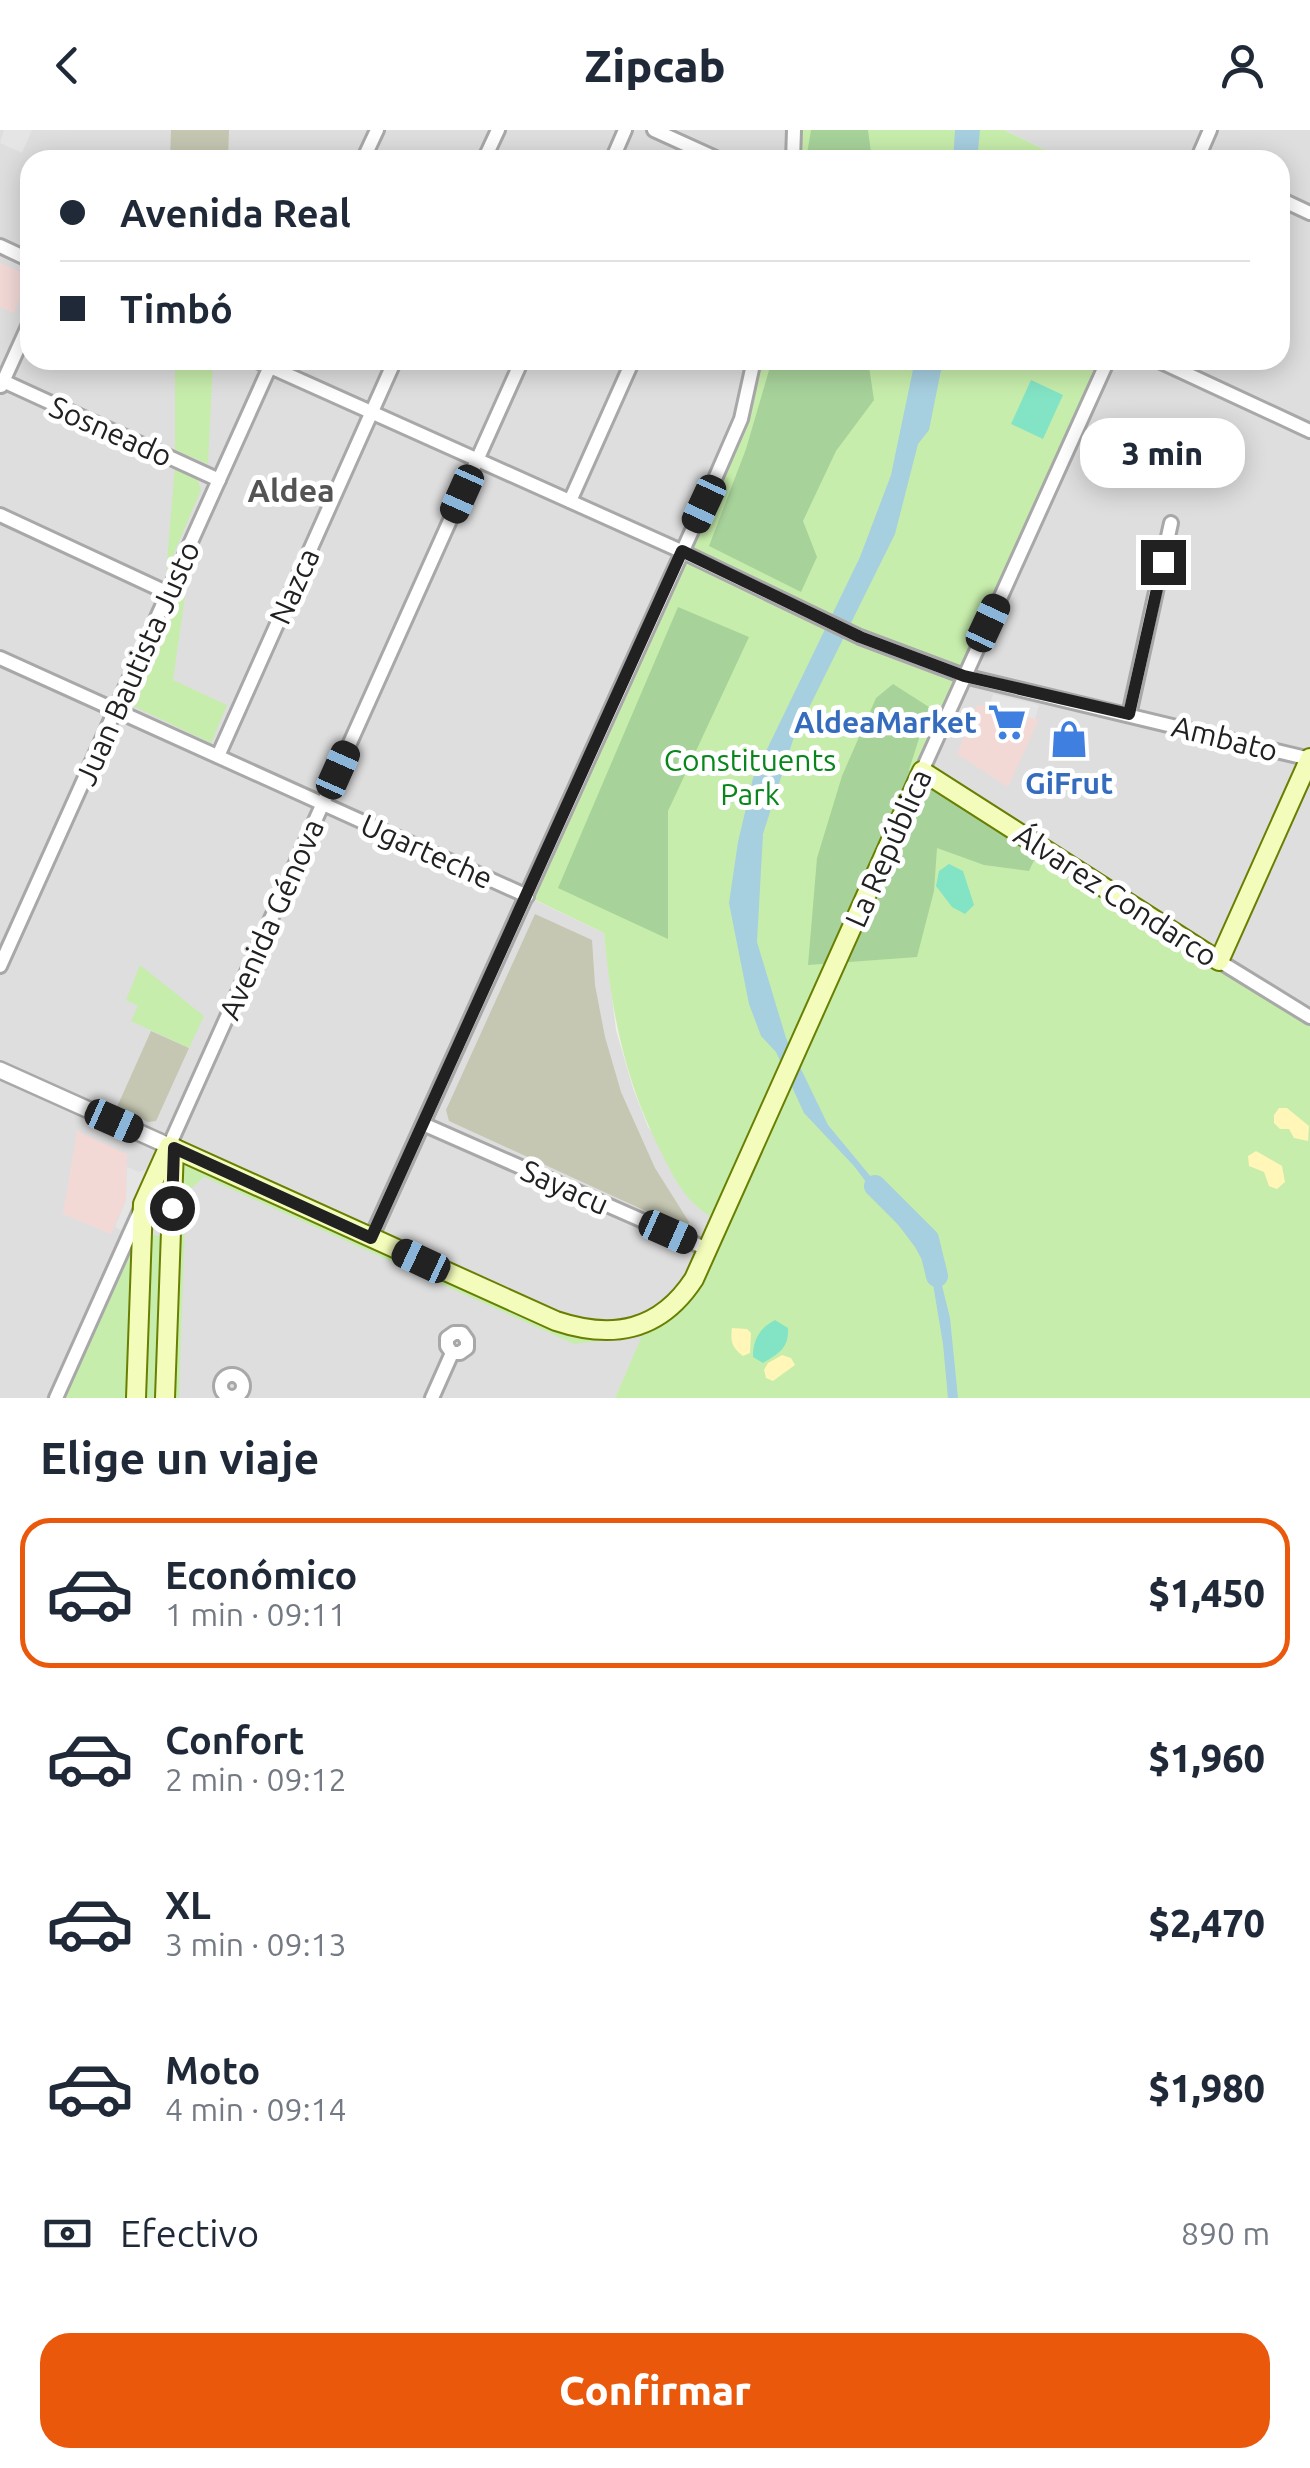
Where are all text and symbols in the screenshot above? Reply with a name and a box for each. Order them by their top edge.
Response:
icon: back [40,38,95,93]
icon: person [1215,38,1270,93]
text: Zipcab [584,40,726,91]
text: Avenida Real [120,192,351,234]
text: Timbó [120,288,233,330]
street label: Sosneado [44,389,178,473]
callout: 3 min [1080,417,1246,487]
text: 3 min [1122,435,1203,471]
car [436,460,488,528]
car [678,470,730,538]
district label: Aldea [247,472,335,508]
street label: Juan Bautista Justo [68,536,206,790]
route end [1141,540,1186,585]
street label: Nazca [262,543,326,629]
car [962,589,1014,657]
supermarket icon: AldeaMarket [986,701,1028,743]
place label: AldeaMarket [794,705,977,739]
street label: Ambato [1169,708,1281,768]
shop icon: GiFrut [1048,718,1090,760]
car [312,736,364,804]
park label: Constituents Park [664,743,836,811]
street label: La República [838,764,938,932]
place label: GiFrut [1025,766,1113,800]
street label: Ugarteche [356,807,498,895]
street label: Avenida Génova [212,814,330,1024]
street label: Álvarez Condarco [1008,816,1224,973]
car [80,1095,148,1147]
street label: Sayacu [516,1153,614,1221]
route start [150,1186,195,1231]
car [634,1206,702,1258]
car [387,1235,455,1287]
text: Elige un viaje [40,1432,320,1483]
icon: car [45,1548,135,1638]
text: Económico [165,1554,357,1596]
text: $1,450 [1148,1572,1265,1614]
text: 1 min · 09:11 [165,1596,347,1632]
icon: car [45,1713,135,1803]
text: Confort [165,1719,304,1761]
text: $1,960 [1148,1737,1265,1779]
text: 2 min · 09:12 [165,1761,347,1797]
icon: car [45,1878,135,1968]
text: XL [165,1884,211,1926]
text: $2,470 [1148,1902,1265,1944]
text: 3 min · 09:13 [165,1926,347,1962]
icon: car [45,2043,135,2133]
text: Moto [165,2049,260,2091]
text: $1,980 [1148,2067,1265,2109]
text: 4 min · 09:14 [165,2091,347,2127]
icon: cash [40,2206,95,2261]
text: Efectivo [120,2212,259,2254]
text: 890 m [1181,2215,1270,2251]
button: Confirmar [40,2333,1270,2448]

